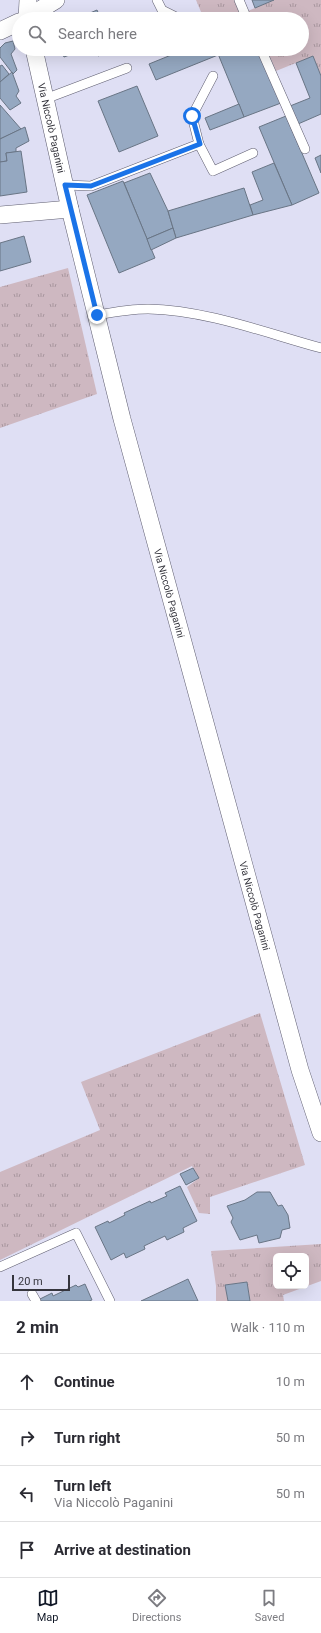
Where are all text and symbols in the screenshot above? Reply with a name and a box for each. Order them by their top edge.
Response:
search box [12,12,309,56]
icon: search [26,23,48,45]
text: Search here [58,25,137,43]
street label: Via Niccolò Paganini [36,82,67,174]
route start [183,107,201,125]
route end [88,306,106,324]
street label: Via Niccolò Paganini [152,548,187,639]
street label: Via Niccolò Paganini [238,860,273,952]
map controls [273,1253,309,1289]
button: locate [273,1253,309,1289]
scale bar [12,1273,70,1292]
text: 20 m [18,1275,43,1288]
text: 2 min [16,1317,59,1337]
text: Walk · 110 m [230,1320,305,1335]
icon: ahead [16,1371,38,1393]
text: Continue [54,1373,115,1391]
text: 10 m [276,1374,305,1389]
icon: right [16,1427,38,1449]
text: Turn right [54,1429,120,1447]
text: 50 m [276,1430,305,1445]
text: Turn left [54,1477,111,1495]
icon: left [16,1483,38,1505]
text: 50 m [276,1486,305,1501]
text: Via Niccolò Paganini [54,1495,173,1510]
icon: arrive [16,1539,38,1561]
text: Arrive at destination [54,1541,191,1559]
tab: Map [37,1587,59,1624]
tab: Directions [132,1587,181,1624]
tab: Saved [255,1587,284,1624]

